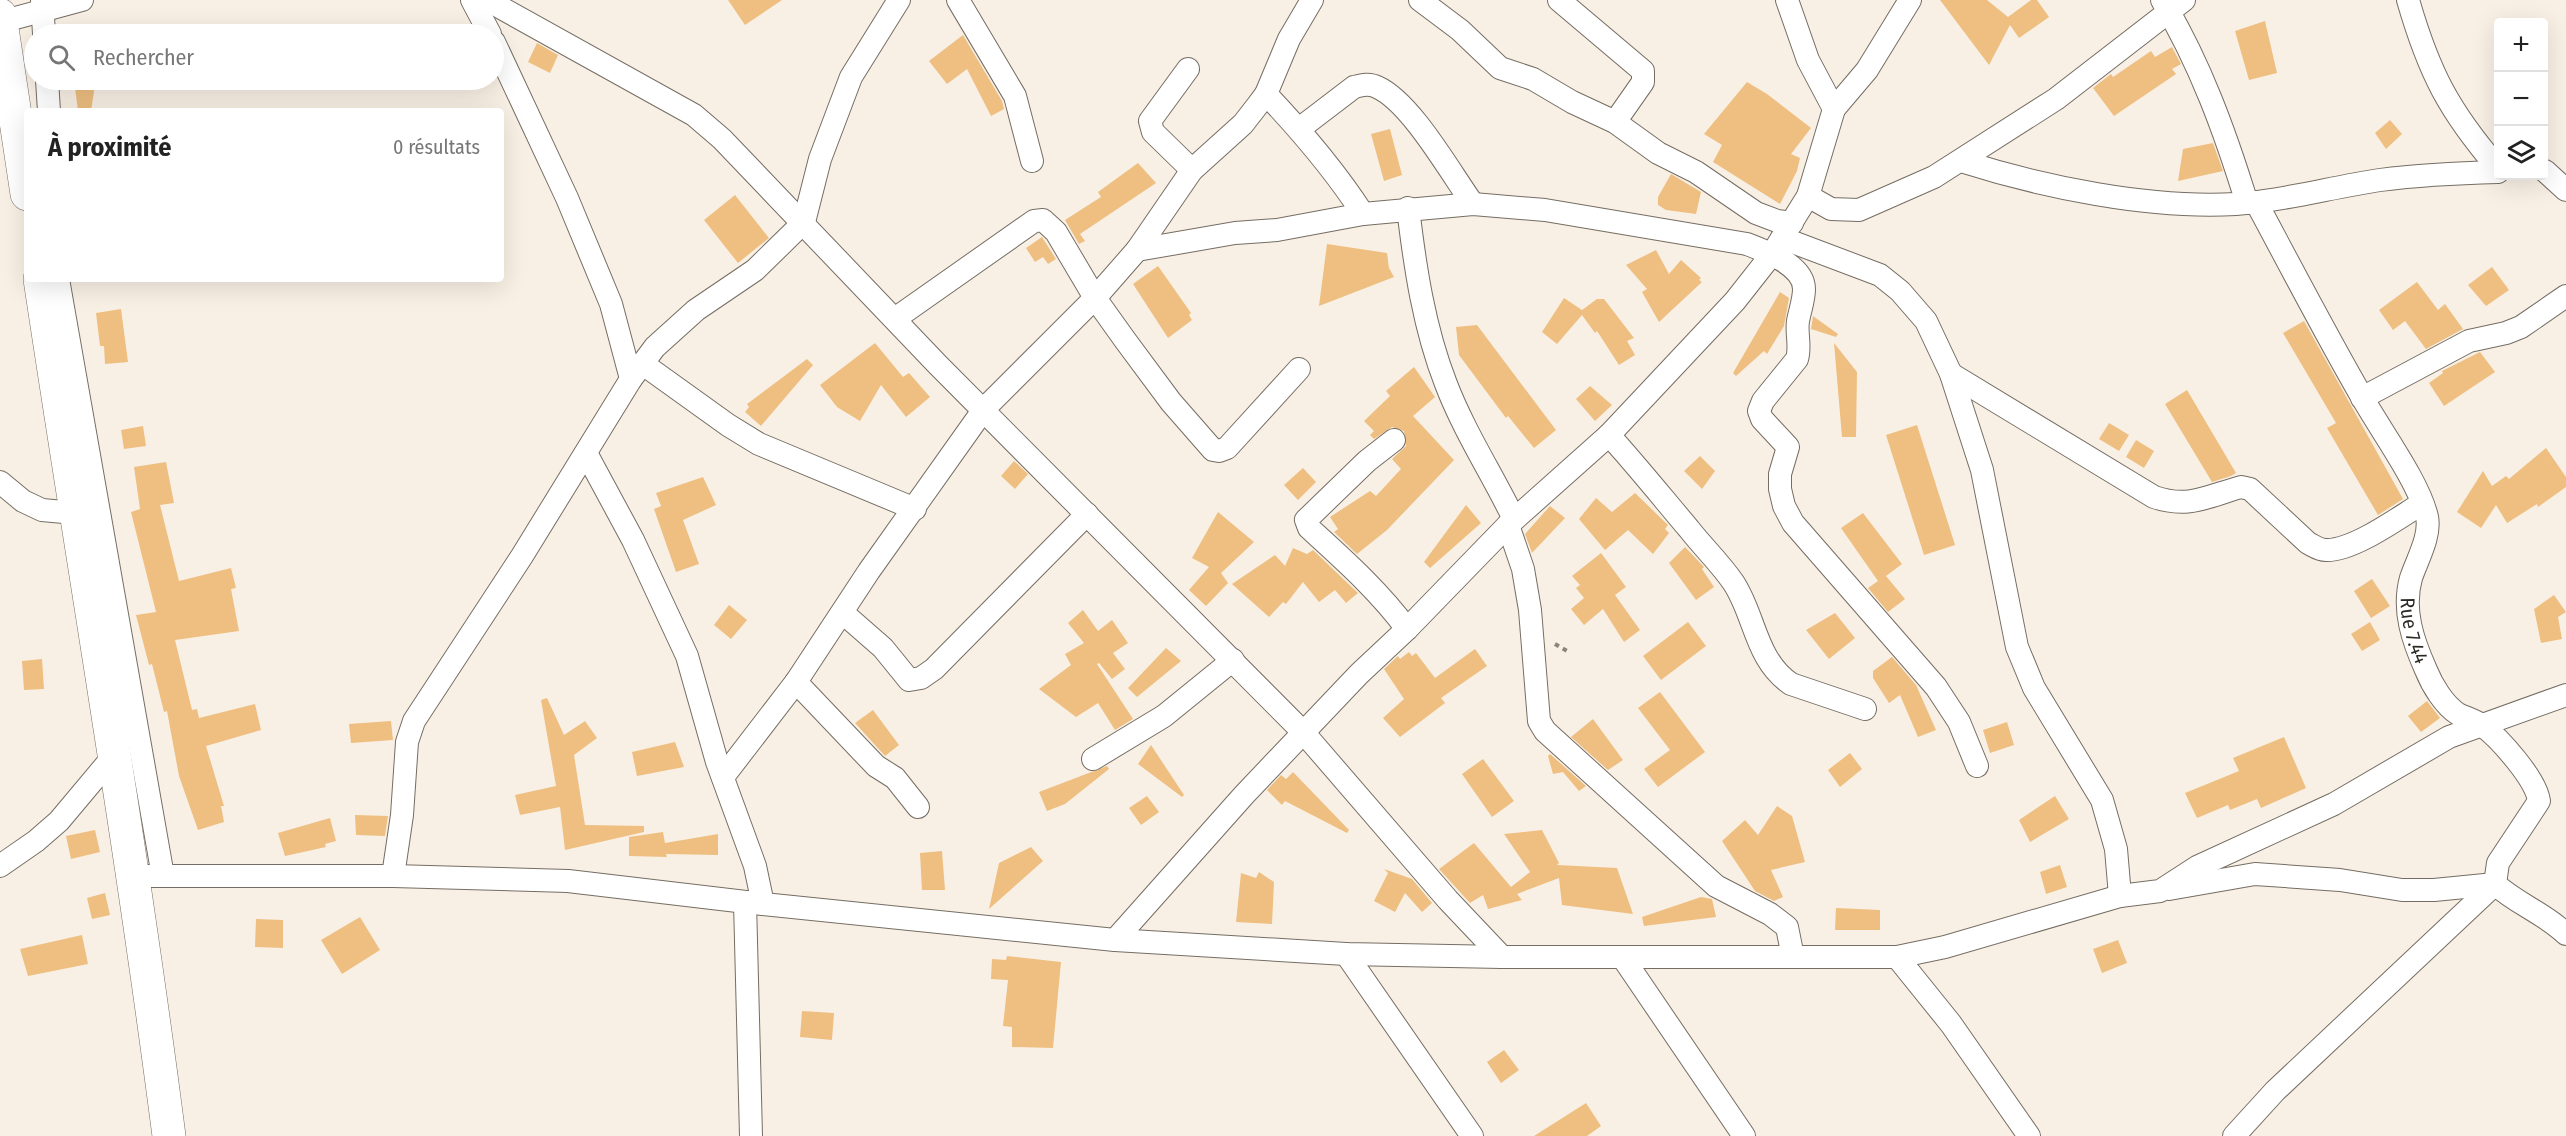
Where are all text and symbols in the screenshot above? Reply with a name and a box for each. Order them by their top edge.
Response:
map controls [2494,18,2548,180]
button: + [2494,18,2548,72]
search box [24,24,504,90]
icon: search [45,41,78,74]
text: Rechercher [93,44,194,71]
button: − [2494,72,2548,126]
button: layers [2494,126,2548,180]
text: À proximité [48,132,171,163]
text: 0 résultats [393,135,480,159]
street label: Rue 7.44 [2396,597,2434,667]

